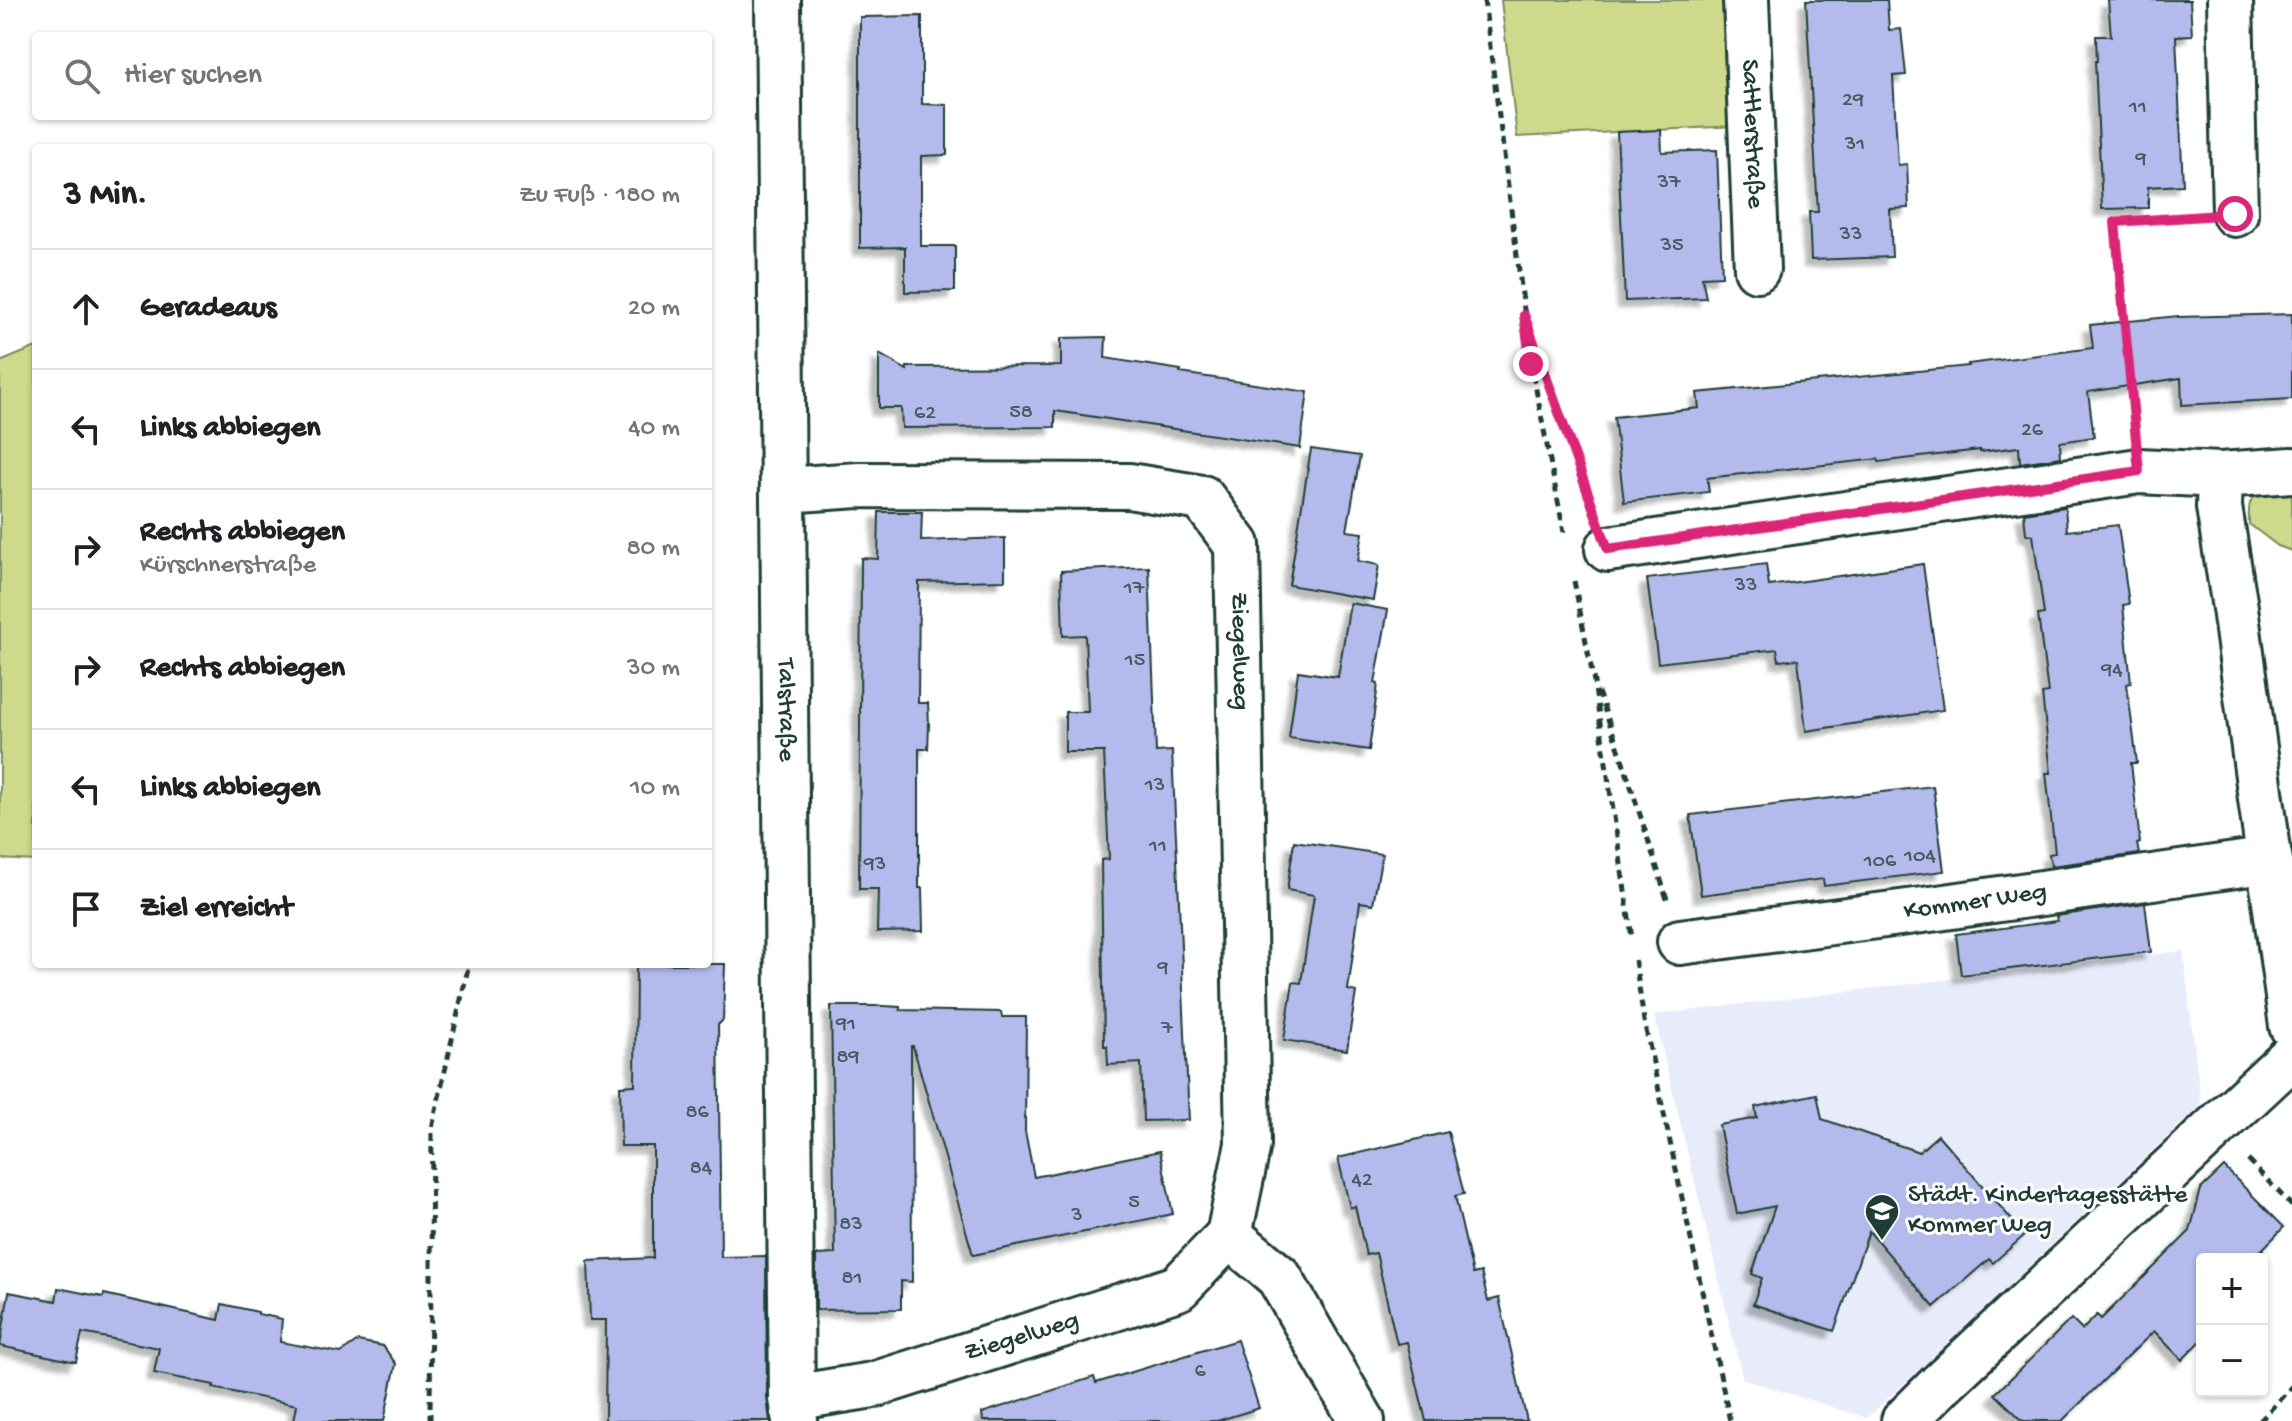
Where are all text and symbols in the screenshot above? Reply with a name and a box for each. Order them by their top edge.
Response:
search box [32,32,712,120]
icon: search [60,54,104,98]
text: Hier suchen [124,59,262,94]
street label: Sattlerstraße [1733,59,1770,210]
house number: 29 [1842,88,1864,114]
house number: 11 [2128,95,2147,121]
house number: 31 [1844,132,1865,158]
house number: 9 [2134,147,2147,173]
house number: 37 [1657,170,1681,196]
text: 3 Min. [64,176,148,216]
text: Zu Fuß · 180 m [519,181,680,212]
route start [2217,196,2253,232]
house number: 33 [1839,222,1862,248]
house number: 35 [1660,233,1684,259]
icon: ahead [64,287,108,331]
text: Geradeaus [140,292,277,327]
text: 20 m [628,294,680,325]
route end [1513,346,1549,382]
house number: 58 [1009,400,1033,426]
house number: 62 [914,401,936,427]
icon: left [64,407,108,451]
text: Links abbiegen [140,412,320,447]
text: 40 m [628,414,680,445]
house number: 26 [2021,418,2044,444]
text: Rechts abbiegen [140,516,345,551]
icon: right [64,527,108,571]
text: 80 m [626,534,680,565]
text: Kürschnerstraße [140,551,316,582]
house number: 33 [1734,573,1757,599]
house number: 17 [1123,576,1145,602]
street label: Ziegelweg [1222,592,1256,711]
icon: right [64,647,108,691]
house number: 15 [1124,648,1145,674]
text: Rechts abbiegen [140,652,345,687]
text: 30 m [627,654,680,685]
street label: Talstraße [769,656,801,762]
house number: 94 [2100,658,2123,684]
icon: left [64,767,108,811]
text: Links abbiegen [140,772,320,807]
house number: 13 [1144,773,1165,799]
text: 10 m [630,774,680,805]
house number: 11 [1148,834,1167,860]
house number: 104 [1903,844,1936,870]
house number: 106 [1863,849,1897,875]
house number: 93 [863,852,886,878]
street label: Kommer Weg [1902,877,2049,928]
icon: arrive [64,887,108,931]
text: Ziel erreicht [140,892,292,927]
house number: 9 [1156,956,1169,982]
house number: 91 [835,1012,856,1038]
house number: 7 [1160,1016,1173,1042]
house number: 89 [836,1045,860,1071]
house number: 86 [685,1100,709,1126]
house number: 84 [690,1156,713,1182]
house number: 42 [1351,1168,1373,1194]
place label: Städt. Kindertagesstätte Kommer Weg [1908,1181,2188,1242]
house number: 5 [1128,1190,1140,1216]
school or university icon: Städt. Kindertagesstätte Kommer Weg [1863,1192,1901,1242]
house number: 3 [1070,1203,1083,1229]
house number: 83 [839,1212,863,1238]
map controls [2196,1253,2268,1397]
button: + [2196,1253,2268,1325]
house number: 81 [842,1266,862,1292]
street label: Ziegelweg [961,1306,1083,1370]
button: − [2196,1325,2268,1397]
house number: 6 [1194,1359,1206,1385]

